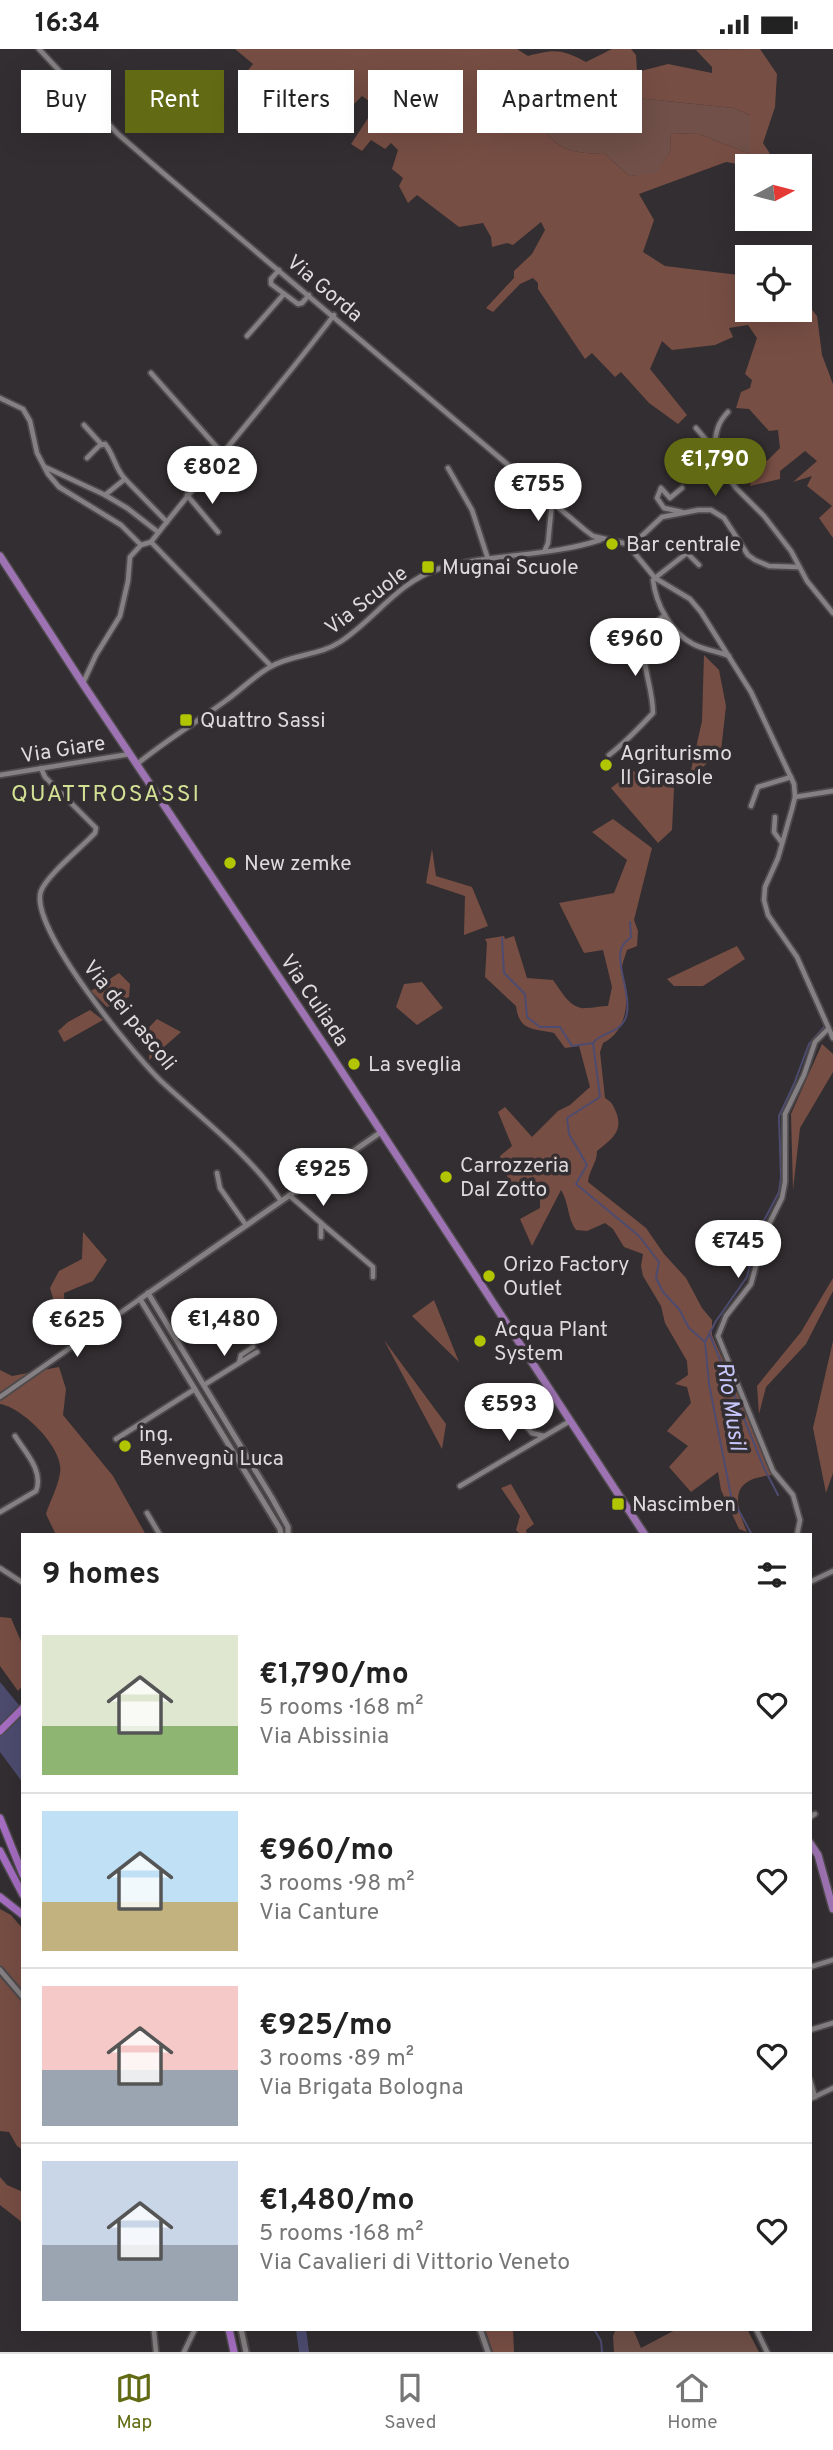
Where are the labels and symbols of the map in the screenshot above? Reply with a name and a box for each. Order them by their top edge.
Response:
north arrow [735,154,812,231]
street label: Via Gorda [280,249,368,329]
pin: €1,790 [658,439,772,498]
pin: €802 [171,447,253,506]
pin: €755 [497,463,579,523]
place label: Bar centrale [626,532,741,559]
marker: Bar centrale [604,536,620,552]
place label: Mugnai Scuole [442,555,579,582]
marker: Mugnai Scuole [420,559,436,575]
street label: Via Scuole [320,560,414,642]
pin: €960 [594,619,676,678]
place label: Quattro Sassi [200,708,326,735]
marker: Quattro Sassi [178,712,194,728]
street label: Via Giare [19,730,107,770]
place label: Agriturismo Il Girasole [620,741,732,792]
marker: Agriturismo Il Girasole [598,757,614,773]
district label: QUATTROSASSI [11,781,201,810]
place label: New zemke [244,851,351,878]
marker: New zemke [222,855,238,871]
street label: Via Culiada [273,950,354,1052]
street label: Via dei pascoli [76,955,182,1077]
place label: La sveglia [368,1052,461,1079]
marker: La sveglia [346,1056,362,1072]
pin: €925 [282,1149,364,1208]
place label: Carrozzeria Dal Zotto [460,1153,569,1204]
marker: Carrozzeria Dal Zotto [438,1169,454,1185]
pin: €745 [697,1221,779,1280]
place label: Orizo Factory Outlet [503,1252,629,1303]
marker: Orizo Factory Outlet [481,1268,497,1284]
pin: €625 [36,1299,118,1359]
pin: €1,480 [167,1299,281,1358]
place label: Acqua Plant System [494,1317,608,1368]
marker: Acqua Plant System [472,1333,488,1349]
water label: Rio Musil [708,1360,751,1454]
pin: €593 [468,1383,550,1443]
place label: ing. Benvegnù Luca [139,1422,284,1473]
marker: ing. Benvegnù Luca [117,1438,133,1454]
place label: Nascimben [632,1492,736,1519]
marker: Nascimben [610,1496,626,1512]

